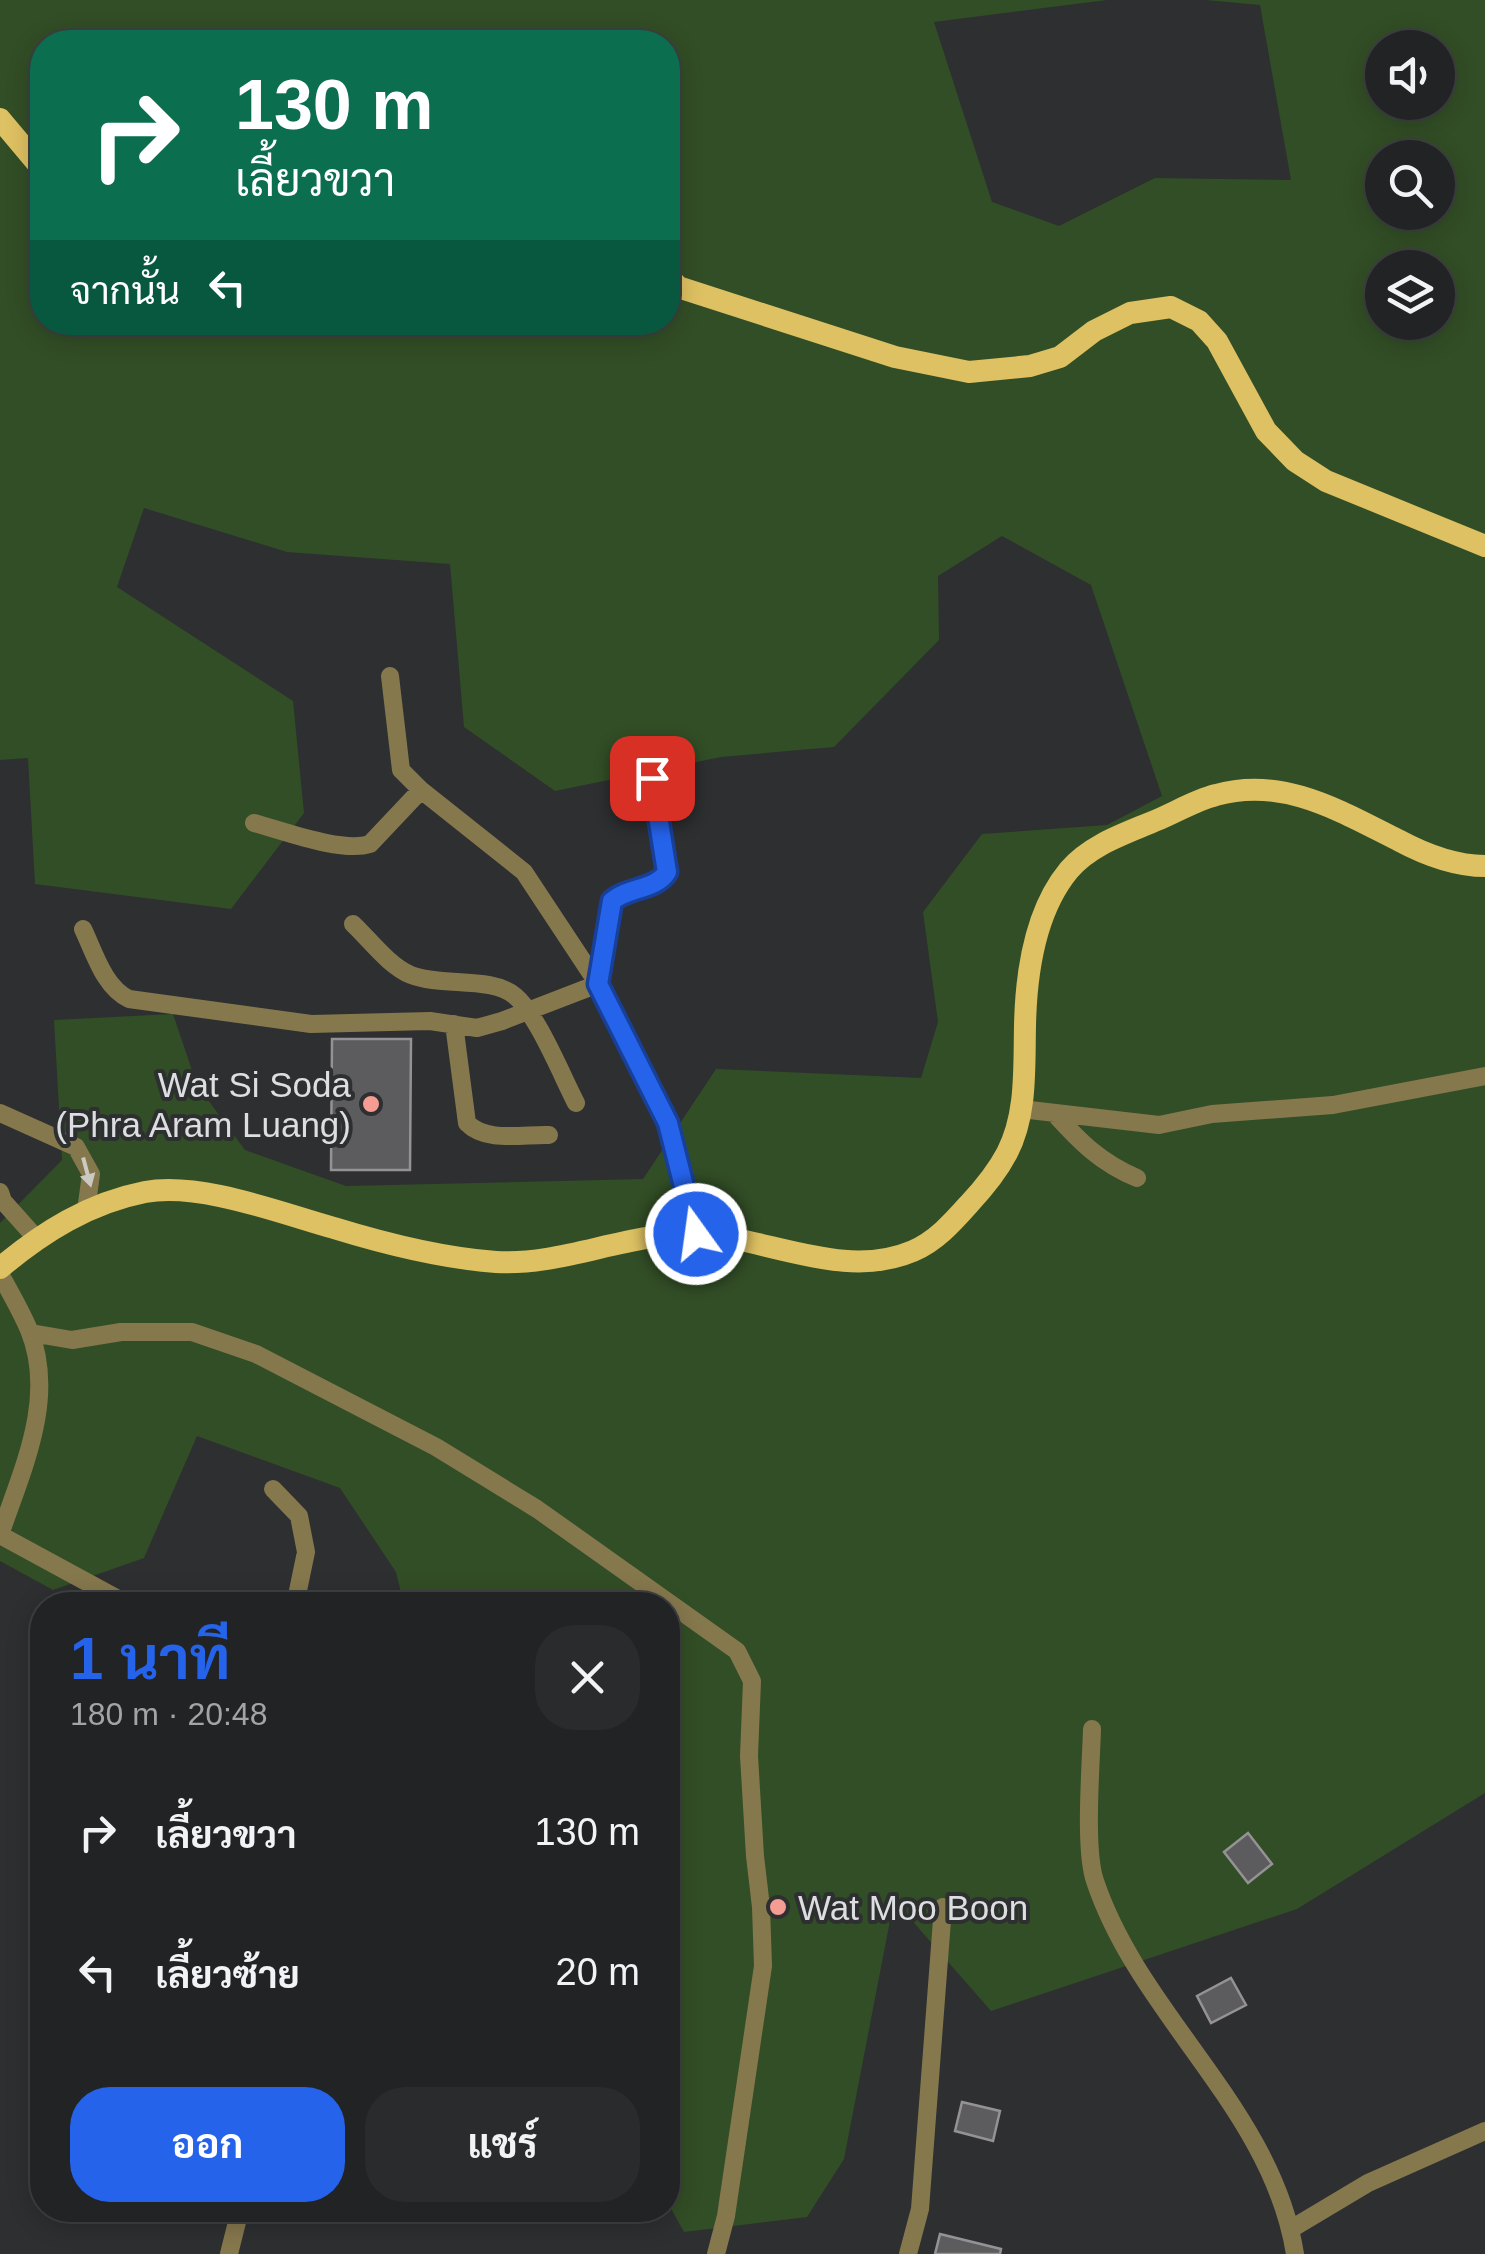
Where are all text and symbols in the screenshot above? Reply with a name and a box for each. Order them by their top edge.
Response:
map controls [1365,30,1455,340]
button: sound [1365,30,1455,120]
text: 130 m [235,66,433,144]
icon: right [70,70,200,200]
button: search [1365,140,1455,230]
text: เลี้ยวขวา [235,155,395,206]
button: layers [1365,250,1455,340]
icon: left [200,260,255,315]
text: จากนั้น [70,270,180,312]
pin [610,736,695,821]
icon: arrive [625,751,680,806]
place label: Wat Si Soda (Phra Aram Luang) [55,1065,352,1144]
marker: Wat Si Soda (Phra Aram Luang) [360,1093,382,1115]
one-way arrow [79,1156,95,1187]
position arrow [644,1182,748,1286]
text: 1 นาที [70,1625,230,1692]
button: close [535,1625,640,1730]
text: 180 m · 20:48 [70,1696,267,1732]
icon: right [70,1805,125,1860]
text: 130 m [534,1811,640,1853]
text: เลี้ยวขวา [155,1814,297,1856]
place label: Wat Moo Boon [798,1888,1028,1927]
marker: Wat Moo Boon [767,1896,789,1918]
icon: left [70,1945,125,2000]
text: 20 m [556,1951,640,1993]
text: เลี้ยวซ้าย [155,1954,300,1996]
button: ออก [70,2087,345,2202]
button: แชร์ [365,2087,640,2202]

